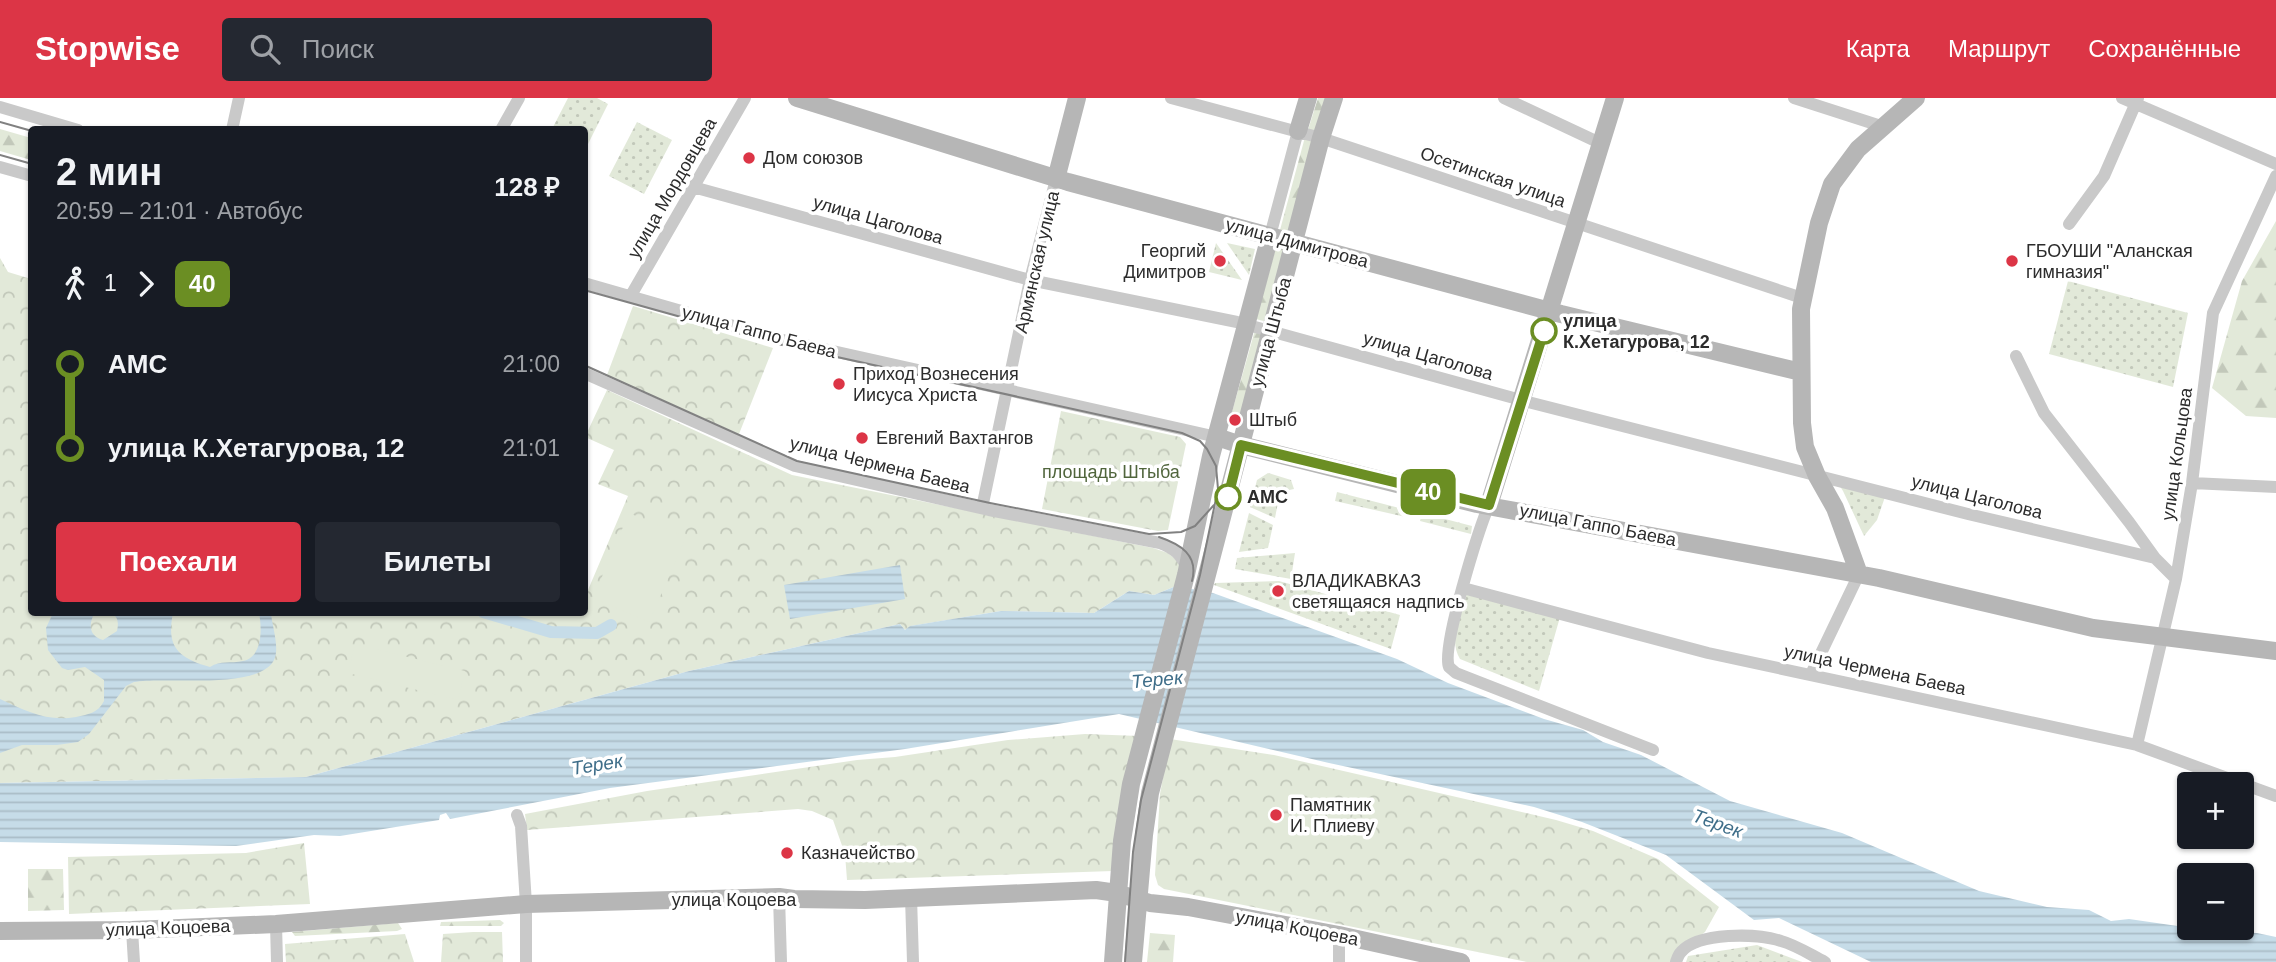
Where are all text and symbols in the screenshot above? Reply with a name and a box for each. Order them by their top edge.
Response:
search box [222,18,712,81]
text: Stopwise [35,30,180,67]
icon: search [246,30,284,68]
text: Поиск [302,34,374,64]
text: Карта [1846,35,1910,62]
text: Маршрут [1948,35,2050,62]
text: Сохранённые [2088,35,2241,62]
street label: улица Мордовцева [624,113,721,262]
street label: Осетинская улица [1418,143,1569,212]
place label: Дом союзов [763,148,863,168]
marker: Дом союзов [741,150,757,166]
text: 2 мин [56,151,162,193]
text: 128 ₽ [494,172,560,202]
street label: Армянская улица [1011,188,1063,335]
street label: улица Цаголова [811,192,946,248]
text: 20:59 – 21:01 · Автобус [56,198,303,224]
street label: улица Димитрова [1224,214,1371,272]
place label: Георгий Димитров [1123,241,1206,282]
place label: ГБОУШИ "Аланская гимназия" [2026,241,2193,282]
marker: Георгий Димитров [1212,253,1228,269]
marker: ГБОУШИ "Аланская гимназия" [2004,253,2020,269]
icon: walk [56,265,94,303]
icon: forward [127,265,165,303]
text: 1 [104,270,117,296]
text: 40 [189,270,216,297]
street label: улица Штыба [1247,274,1295,389]
street label: улица Гаппо Баева [680,302,839,362]
place label: улица К.Хетагурова, 12 [1563,311,1710,352]
marker: улица К.Хетагурова, 12 [1531,318,1557,344]
street label: улица Цаголова [1361,328,1496,384]
text: АМС [108,349,167,379]
text: 21:00 [502,351,560,377]
place label: Приход Вознесения Иисуса Христа [853,364,1019,405]
marker: Приход Вознесения Иисуса Христа [831,376,847,392]
street label: улица Кольцова [2158,385,2196,522]
place label: Штыб [1249,410,1297,430]
marker: Штыб [1227,412,1243,428]
place label: Евгений Вахтангов [876,428,1033,448]
marker: Евгений Вахтангов [854,430,870,446]
text: улица К.Хетагурова, 12 [108,433,405,463]
street label: улица Чермена Баева [788,433,973,497]
text: 21:01 [502,435,560,461]
park label: площадь Штыба [1042,462,1181,482]
line badge: 40 [1396,469,1460,515]
street label: улица Цаголова [1910,471,2045,523]
text: 40 [1415,478,1441,505]
marker: АМС [1215,484,1241,510]
place label: АМС [1247,487,1288,507]
street label: улица Гаппо Баева [1518,500,1679,550]
button: Поехали [56,522,301,602]
button: Билеты [315,522,560,602]
place label: ВЛАДИКАВКАЗ светящаяся надпись [1292,571,1465,612]
marker: ВЛАДИКАВКАЗ светящаяся надпись [1270,583,1286,599]
street label: улица Чермена Баева [1782,641,1969,699]
water label: Терек [1130,667,1185,692]
water label: Терек [570,750,625,779]
map controls [2177,772,2254,940]
button: + [2177,772,2254,849]
place label: Памятник И. Плиеву [1290,795,1375,836]
water label: Терек [1690,805,1747,843]
marker: Памятник И. Плиеву [1268,807,1284,823]
place label: Казначейство [801,843,915,863]
marker: Казначейство [779,845,795,861]
button: − [2177,863,2254,940]
street label: улица Коцоева [672,890,797,910]
street label: улица Коцоева [1234,906,1361,950]
street label: улица Коцоева [105,916,232,940]

